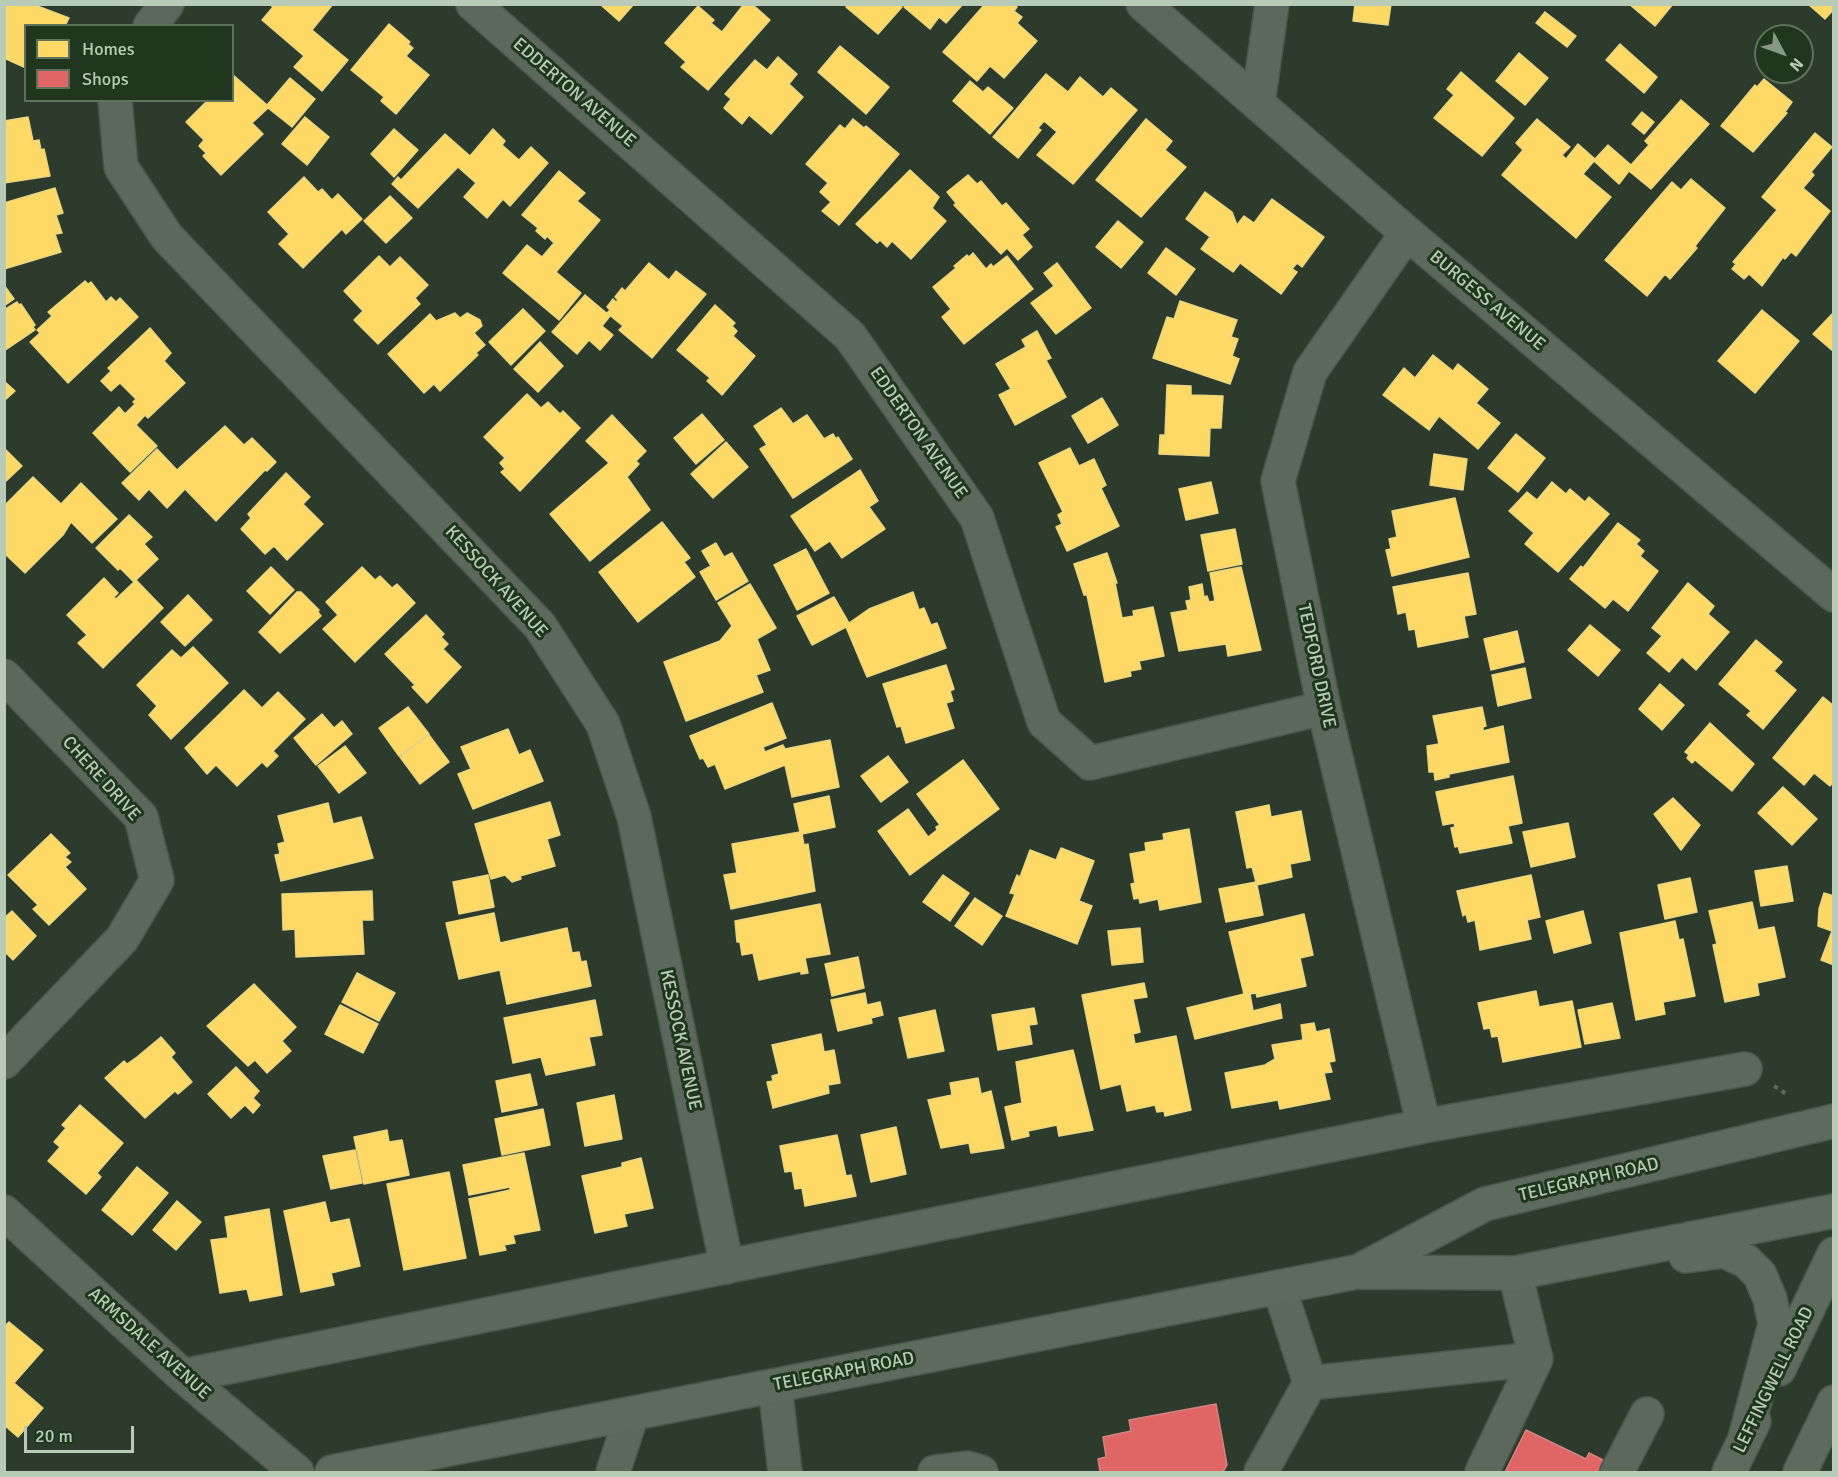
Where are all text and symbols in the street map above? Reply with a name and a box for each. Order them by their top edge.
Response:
legend [24,24,234,102]
north arrow [1754,24,1814,84]
street label: EDDERTON AVENUE [508,34,640,152]
text: Homes [82,38,135,60]
text: N [1785,54,1807,75]
text: Shops [82,68,129,90]
street label: BURGESS AVENUE [1425,246,1549,356]
street label: EDDERTON AVENUE [864,363,972,503]
street label: KESSOCK AVENUE [440,522,552,642]
street label: TEDFORD DRIVE [1292,602,1340,730]
street label: CHERE DRIVE [57,732,145,826]
street label: KESSOCK AVENUE [655,968,705,1112]
street label: TELEGRAPH ROAD [1517,1153,1661,1207]
street label: ARMSDALE AVENUE [83,1283,215,1405]
street label: LEFFINGWELL ROAD [1729,1303,1819,1457]
street label: TELEGRAPH ROAD [772,1348,916,1396]
scale bar [27,1414,136,1452]
text: 20 m [35,1425,73,1447]

